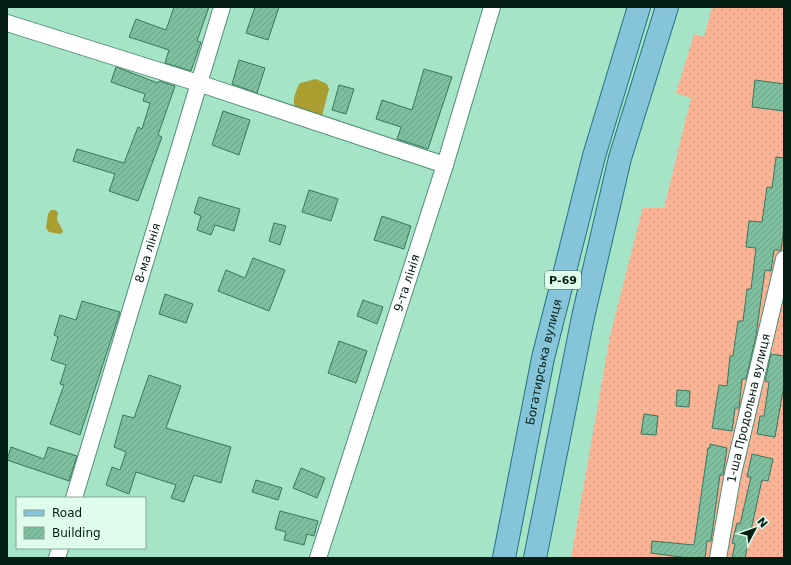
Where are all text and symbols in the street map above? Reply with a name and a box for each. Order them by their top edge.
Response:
street label: 8-ма лінія [132,221,163,284]
street label: 9-та лінія [391,252,423,314]
road number: Р-69 [545,271,581,289]
street label: Богатирська вулиця [523,297,565,426]
street label: 1-ша Продольна вулиця [724,332,773,484]
legend [16,497,146,549]
text: Road [52,506,82,520]
north arrow [735,509,775,549]
text: N [754,515,770,531]
text: Building [52,526,101,540]

